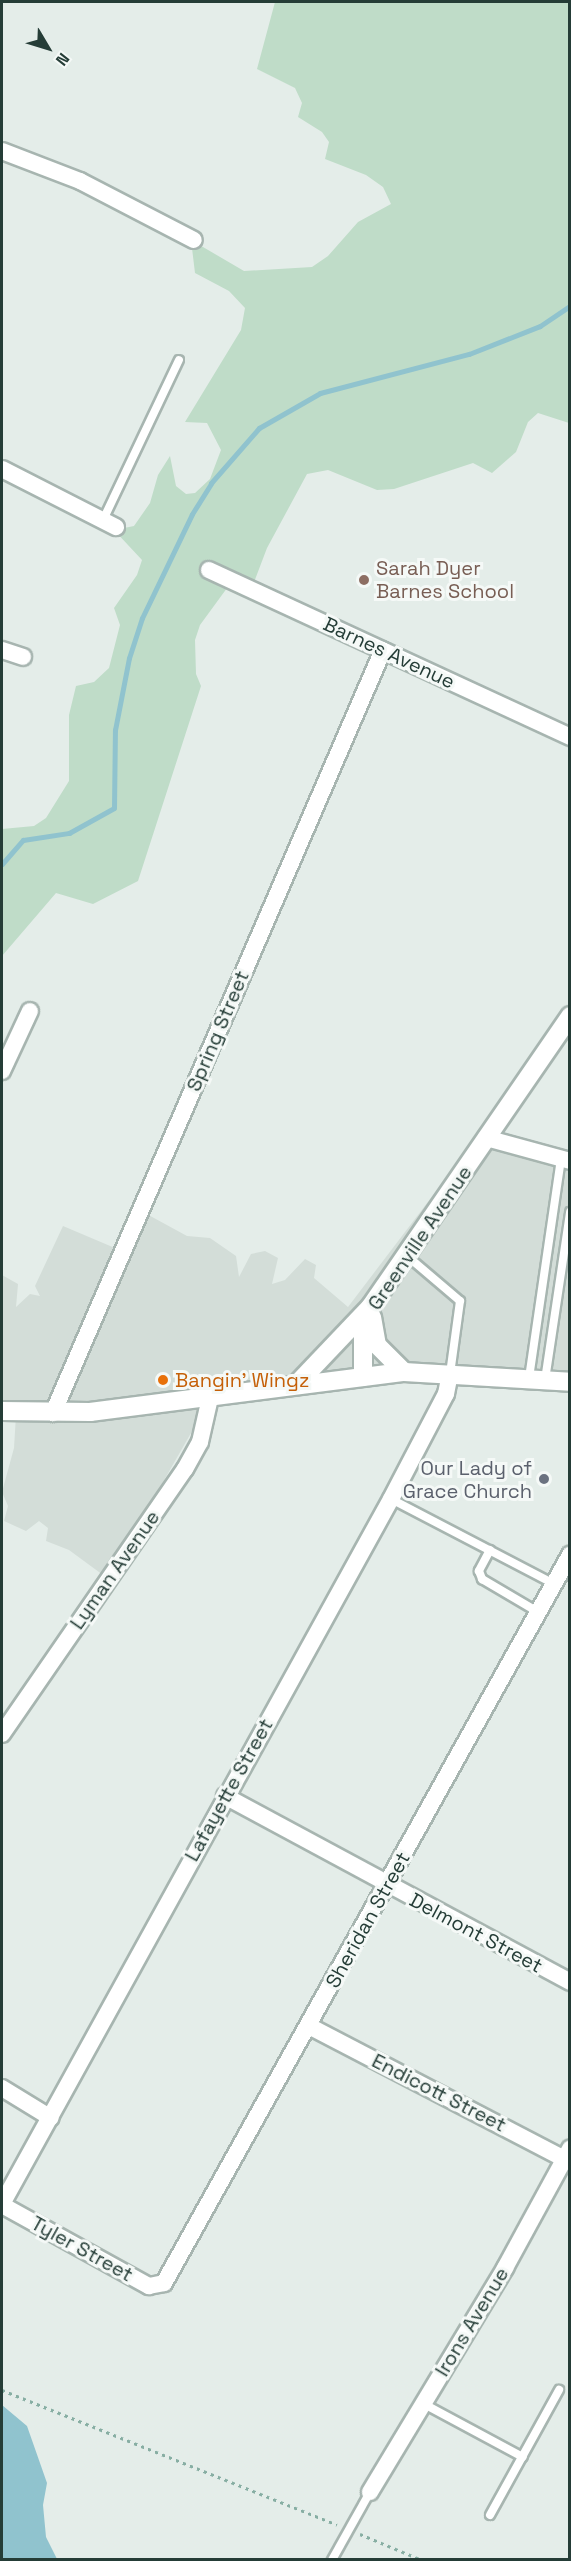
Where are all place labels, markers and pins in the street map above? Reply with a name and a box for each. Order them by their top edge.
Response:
place label: Sarah Dyer Barnes School [376,556,514,603]
marker: Sarah Dyer Barnes School [357,573,371,587]
place label: Bangin' Wingz [175,1368,309,1392]
marker: Bangin' Wingz [156,1373,170,1387]
place label: Our Lady of Grace Church [403,1456,532,1503]
marker: Our Lady of Grace Church [537,1472,551,1486]

